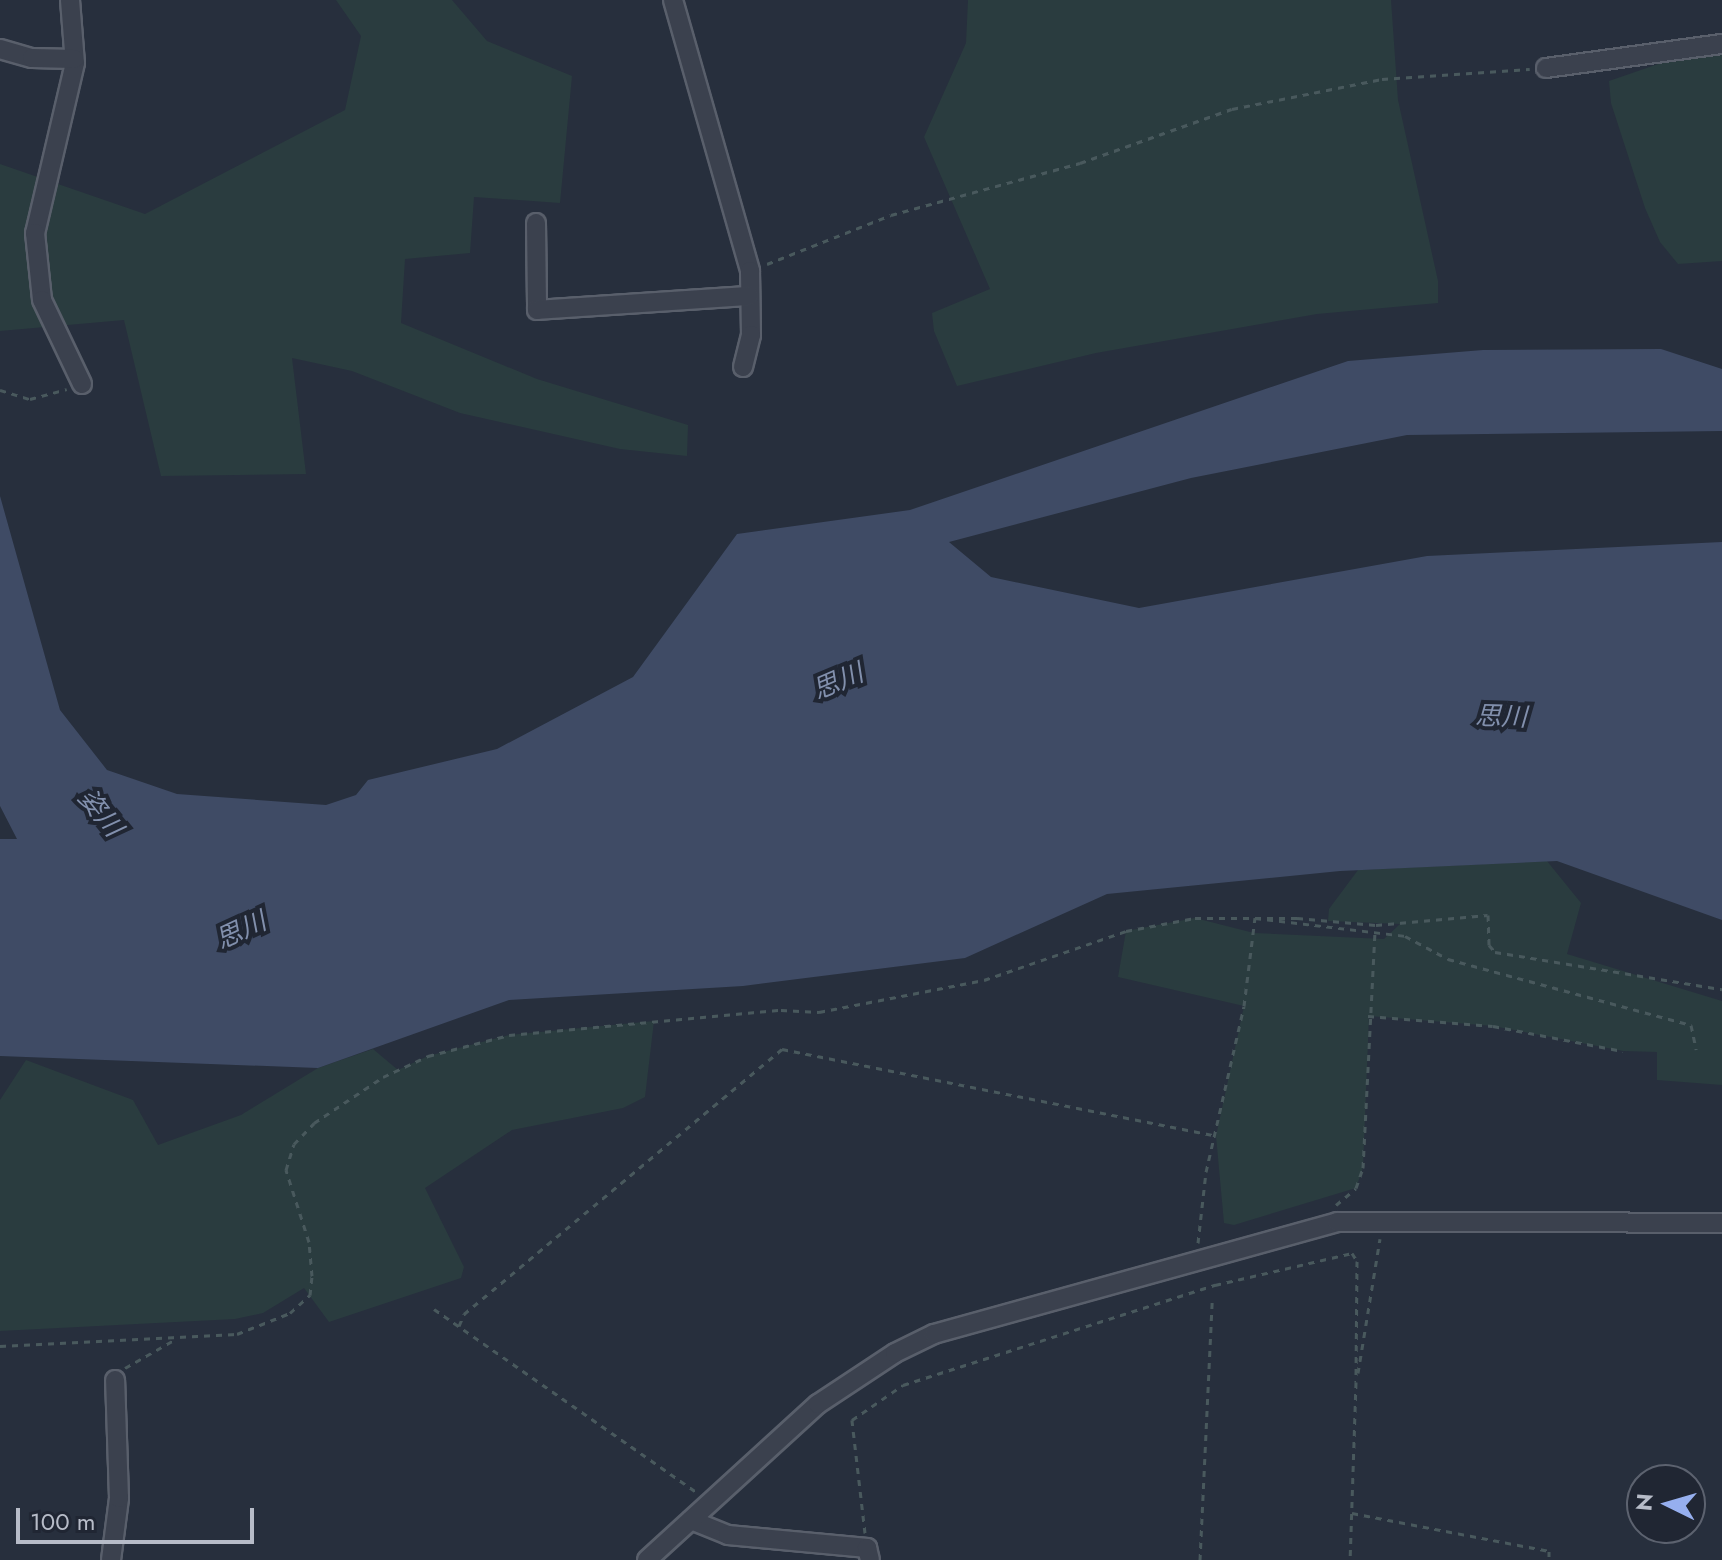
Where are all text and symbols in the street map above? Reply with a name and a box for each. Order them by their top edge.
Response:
water label: 思川 [808,657,868,707]
water label: 思川 [1474,701,1528,733]
water label: 姿川 [72,783,128,843]
water label: 思川 [211,906,271,956]
north arrow [1626,1464,1706,1544]
scale bar [20,1492,258,1542]
text: N [1627,1492,1661,1512]
text: 100 m [30,1504,96,1539]

